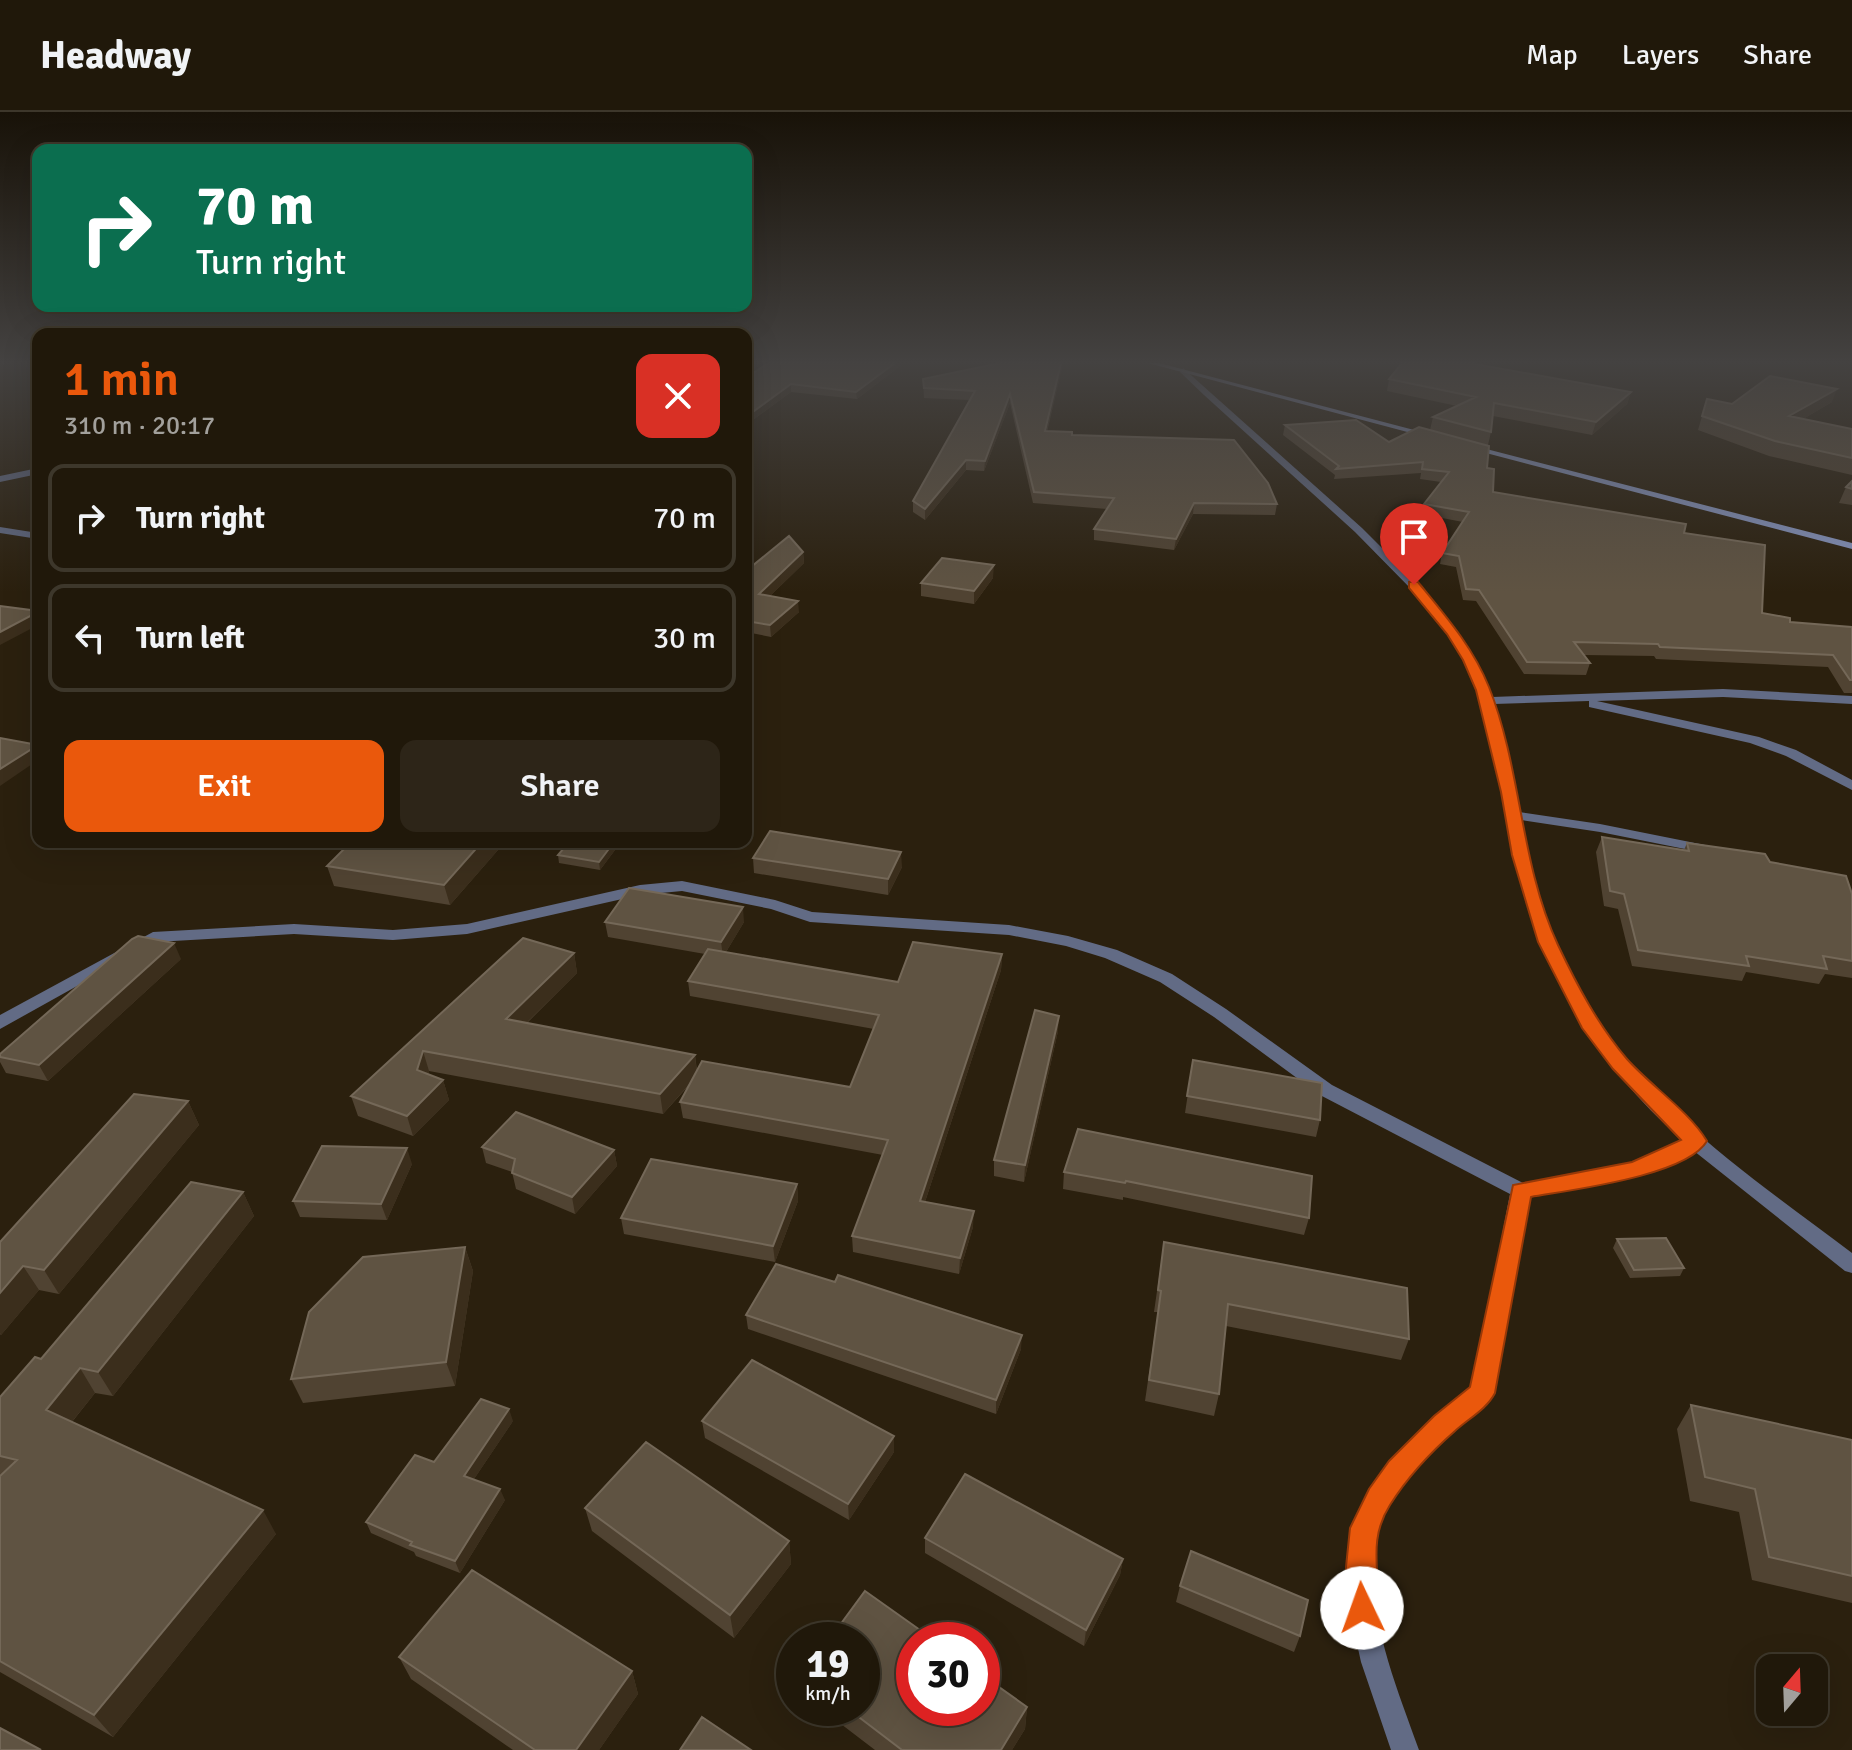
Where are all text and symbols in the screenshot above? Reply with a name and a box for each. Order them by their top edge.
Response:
text: Headway [40,32,191,79]
text: Map [1526,38,1578,72]
text: Layers [1622,38,1699,72]
text: Share [1743,38,1812,72]
text: 70 m [196,171,314,240]
icon: right [64,176,168,280]
text: Turn right [196,240,346,285]
text: 1 min [64,350,179,409]
button: close [636,354,720,438]
text: 310 m · 20:17 [64,410,215,442]
icon: right [68,496,112,540]
text: Turn right [136,500,265,537]
text: 70 m [653,500,716,537]
pin [1380,503,1448,585]
icon: arrive [1392,515,1436,559]
icon: left [68,616,112,660]
text: Turn left [136,620,245,657]
text: 30 m [653,620,716,657]
button: Exit [64,740,384,832]
button: Share [400,740,720,832]
position arrow [1320,1566,1404,1650]
speed limit sign: 30 [896,1622,1000,1726]
text: 19 [806,1639,850,1689]
north arrow [1756,1654,1828,1726]
map controls [1756,1654,1828,1726]
text: km/h [805,1681,851,1706]

